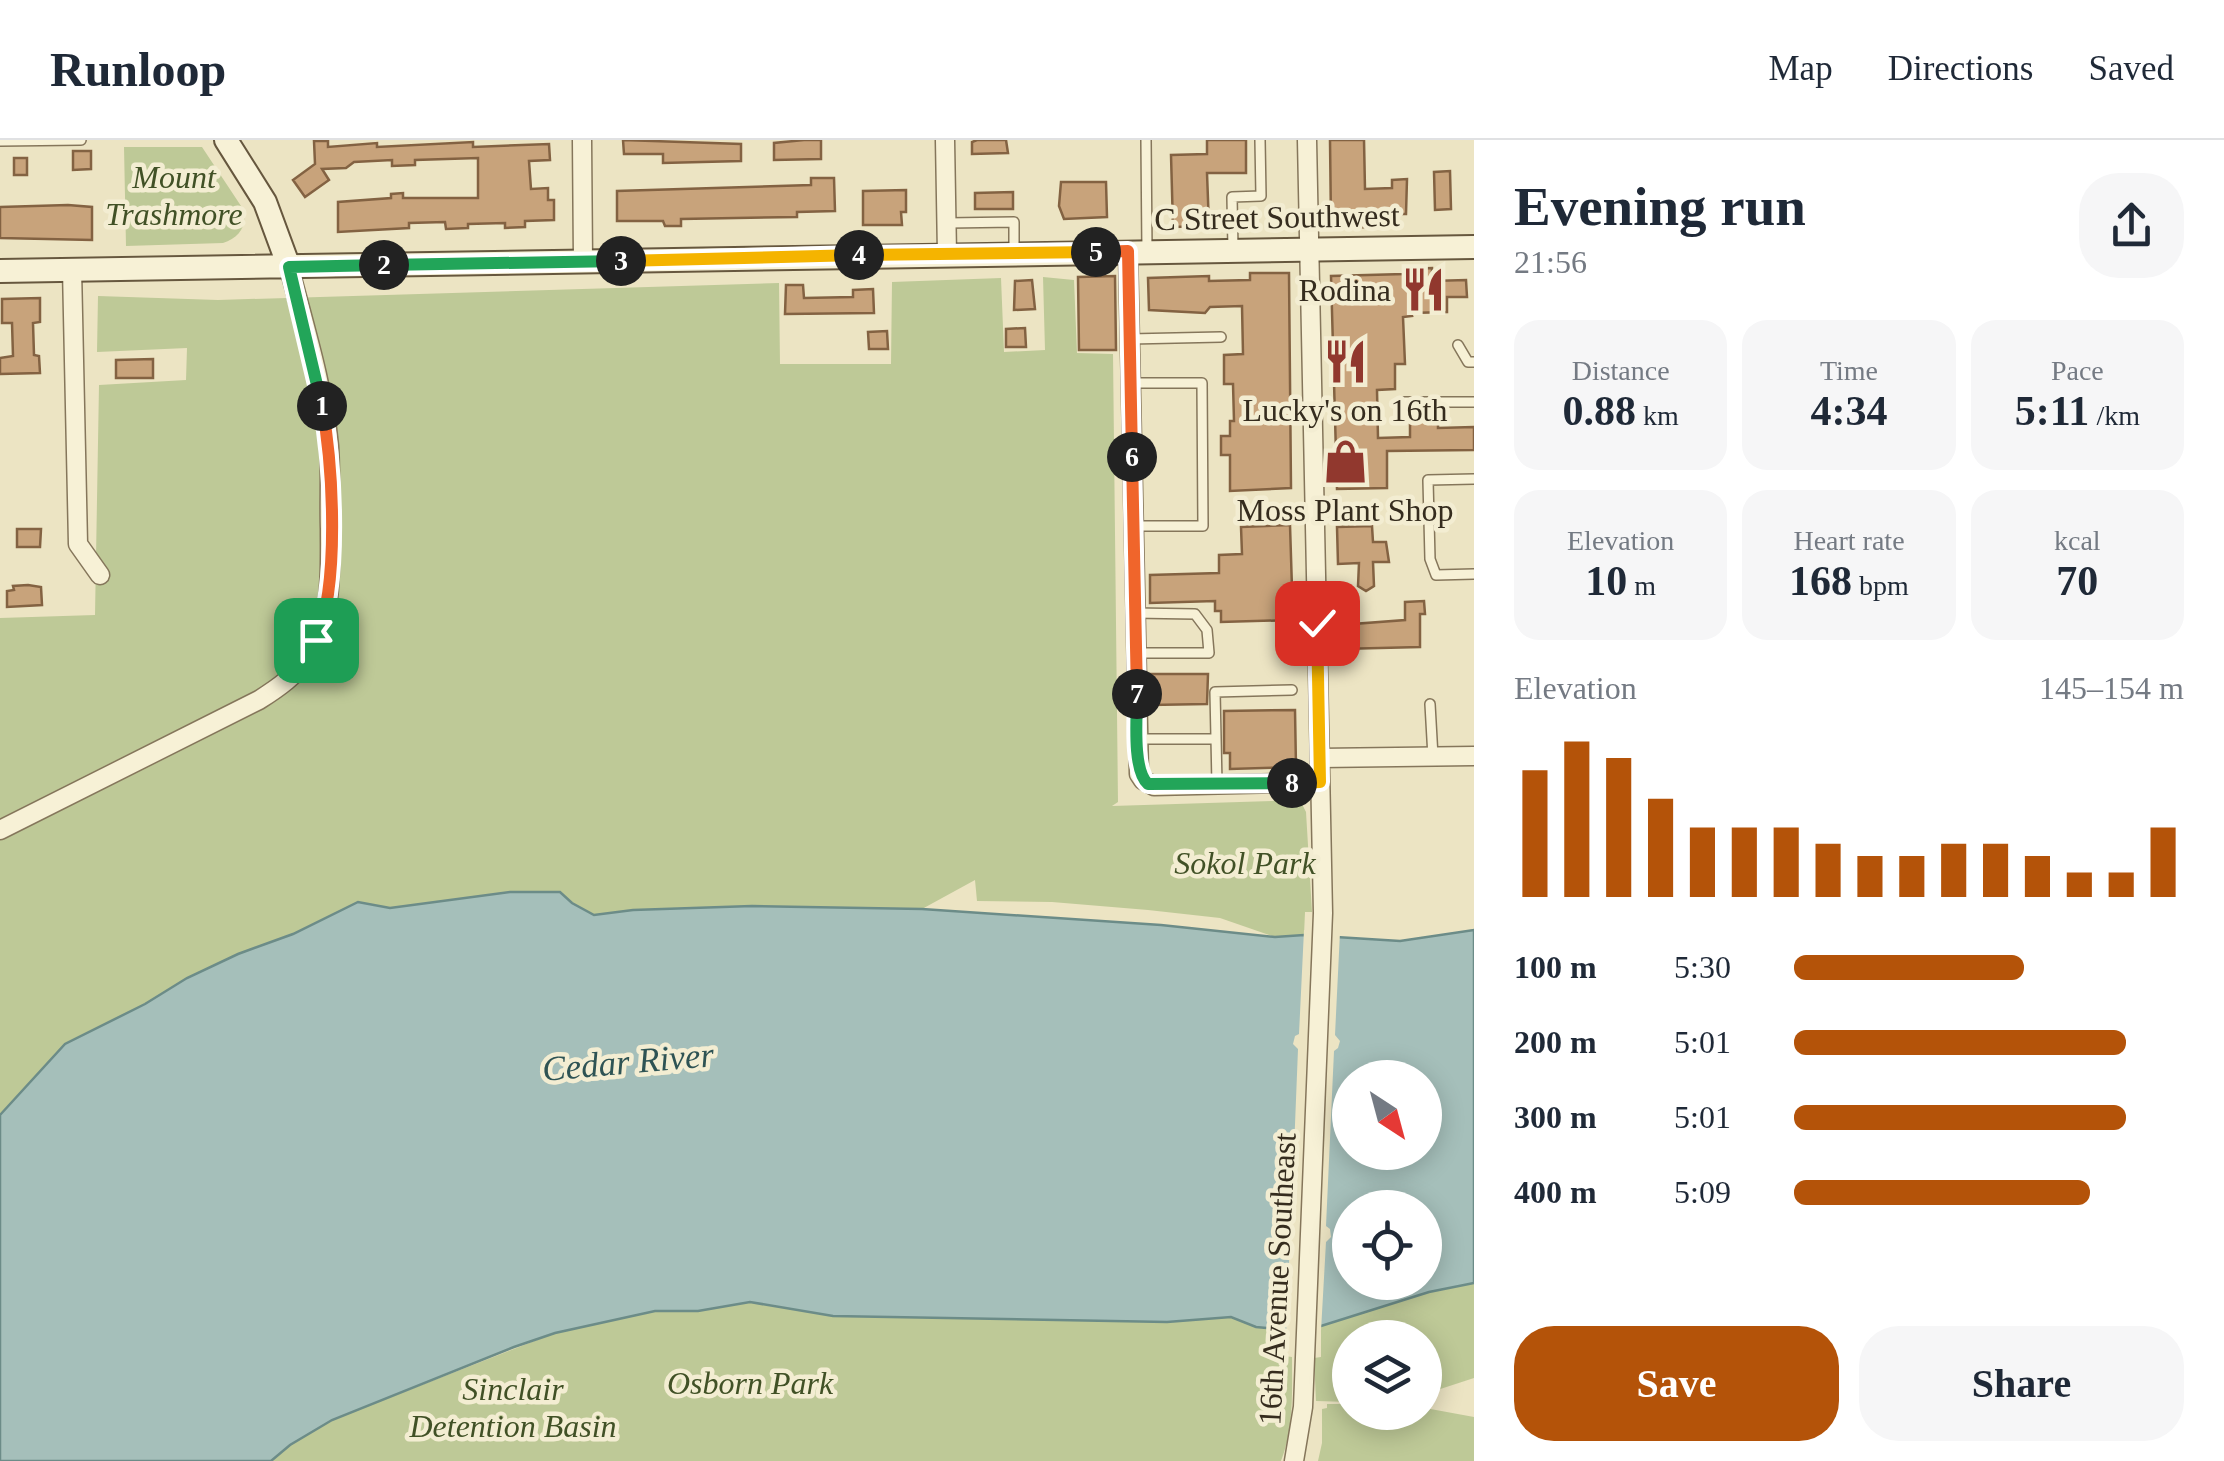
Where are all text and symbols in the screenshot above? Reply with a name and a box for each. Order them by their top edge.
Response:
text: Runloop [50,43,226,96]
text: Map [1769,49,1833,88]
text: Directions [1888,49,2033,88]
text: Saved [2088,49,2174,88]
park label: Mount Trashmore [105,159,243,232]
button: share [2079,173,2184,278]
text: Evening run [1514,176,1806,237]
street label: C Street Southwest [1154,197,1400,237]
pin: 5 [1071,227,1121,277]
pin: 4 [834,230,884,280]
pin: 3 [596,236,646,286]
text: 5 [1089,236,1103,267]
text: 4 [852,239,866,270]
pin: 2 [359,240,409,290]
text: 21:56 [1514,244,1587,280]
text: 3 [614,245,628,276]
text: 2 [377,249,391,280]
restaurant icon: Rodina [1400,266,1448,314]
place label: Rodina [1299,272,1391,308]
restaurant icon: Lucky's on 16th [1321,338,1369,386]
text: Distance [1572,355,1670,386]
text: Time [1820,355,1878,386]
text: Pace [2051,355,2104,386]
pin: 1 [297,381,347,431]
text: 0.88 [1563,388,1636,434]
text: 4:34 [1810,388,1887,434]
text: 5:11 [2015,388,2089,434]
text: 1 [315,390,329,421]
place label: Lucky's on 16th [1243,392,1447,428]
text: km [1636,400,1679,431]
text: /km [2089,400,2140,431]
pin: 6 [1107,432,1157,482]
shop icon: Moss Plant Shop [1321,438,1369,486]
text: 6 [1125,441,1139,472]
place label: Moss Plant Shop [1237,492,1453,528]
text: Elevation [1567,525,1674,556]
text: Heart rate [1793,525,1905,556]
text: kcal [2054,525,2101,556]
text: 10 [1585,558,1627,604]
text: 168 [1789,558,1852,604]
text: 70 [2056,558,2098,604]
text: m [1627,570,1656,601]
text: bpm [1852,570,1909,601]
pin [1275,581,1360,666]
icon: check [1290,596,1345,651]
pin [274,598,359,683]
icon: arrive [289,613,344,668]
pin: 7 [1112,669,1162,719]
text: Elevation [1514,670,1637,706]
text: 145–154 m [2039,670,2184,706]
text: 7 [1130,678,1144,709]
pin: 8 [1267,758,1317,808]
text: 8 [1285,767,1299,798]
park label: Sokol Park [1174,845,1316,881]
text: 100 m [1514,949,1597,985]
text: 5:30 [1674,949,1731,985]
text: 200 m [1514,1024,1597,1060]
text: 5:01 [1674,1024,1731,1060]
water label: Cedar River [541,1035,716,1089]
north arrow [1332,1060,1442,1170]
map controls [1332,1060,1442,1430]
text: 300 m [1514,1099,1597,1135]
text: 5:01 [1674,1099,1731,1135]
street label: 16th Avenue Southeast [1251,1132,1303,1426]
text: 400 m [1514,1174,1597,1210]
text: 5:09 [1674,1174,1731,1210]
button: locate [1332,1190,1442,1300]
button: layers [1332,1320,1442,1430]
button: Save [1514,1326,1839,1441]
button: Share [1859,1326,2184,1441]
park label: Osborn Park [667,1365,834,1401]
park label: Sinclair Detention Basin [408,1371,617,1444]

